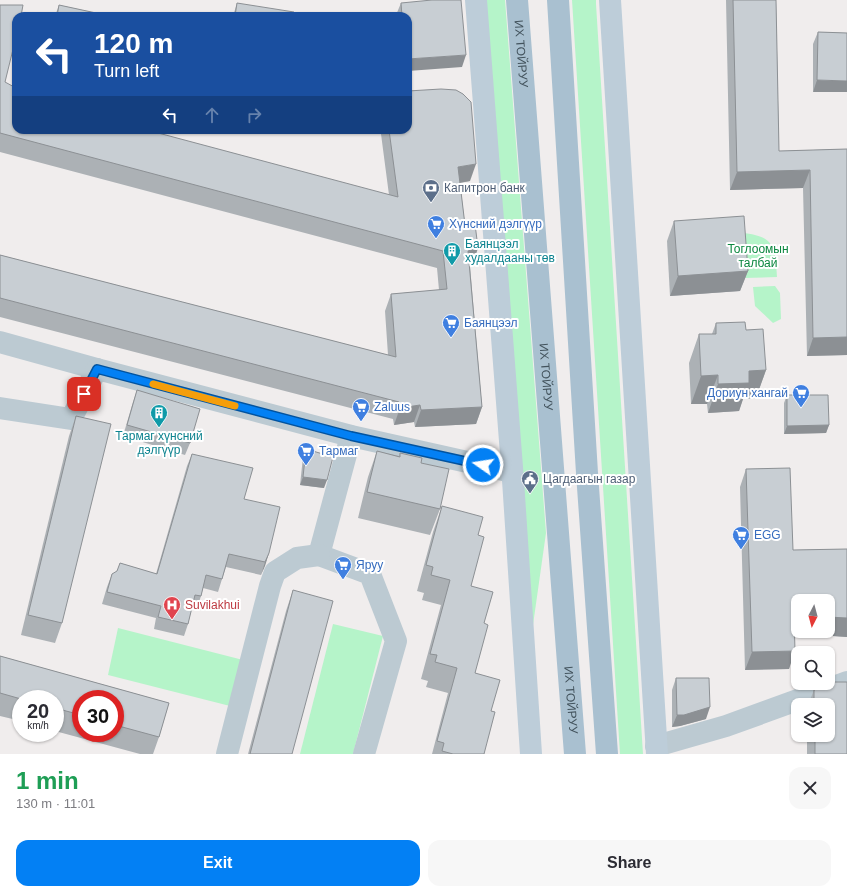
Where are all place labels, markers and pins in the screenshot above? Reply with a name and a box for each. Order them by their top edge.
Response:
bank icon: Капитрон банк [421,178,441,203]
place label: Капитрон банк [444,181,526,195]
supermarket icon: Хүнсний дэлгүүр [426,214,446,239]
place label: Хүнсний дэлгүүр [449,217,542,231]
place label: Баянцээл худалдааны төв [465,237,555,265]
building icon: Баянцээл худалдааны төв [442,241,462,266]
supermarket icon: Баянцээл [441,313,461,338]
place label: Баянцээл [464,316,518,330]
pin [67,377,101,411]
supermarket icon: Дориун хангай [791,383,811,408]
place label: Дориун хангай [707,386,788,400]
supermarket icon: Zaluus [351,397,371,422]
place label: Zaluus [374,400,410,414]
building icon: Тармаг хүнсний дэлгүүр [149,403,169,428]
place label: Тармаг хүнсний дэлгүүр [115,429,203,457]
supermarket icon: Тармаг [296,441,316,466]
place label: Тармаг [319,444,359,458]
public building icon: Цагдаагын газар [520,469,540,494]
place label: Цагдаагын газар [543,472,636,486]
supermarket icon: EGG [731,525,751,550]
place label: EGG [754,528,781,542]
supermarket icon: Яруу [333,555,353,580]
place label: Яруу [356,558,383,572]
hospital icon: Suvilakhui [162,595,182,620]
place label: Suvilakhui [185,598,240,612]

